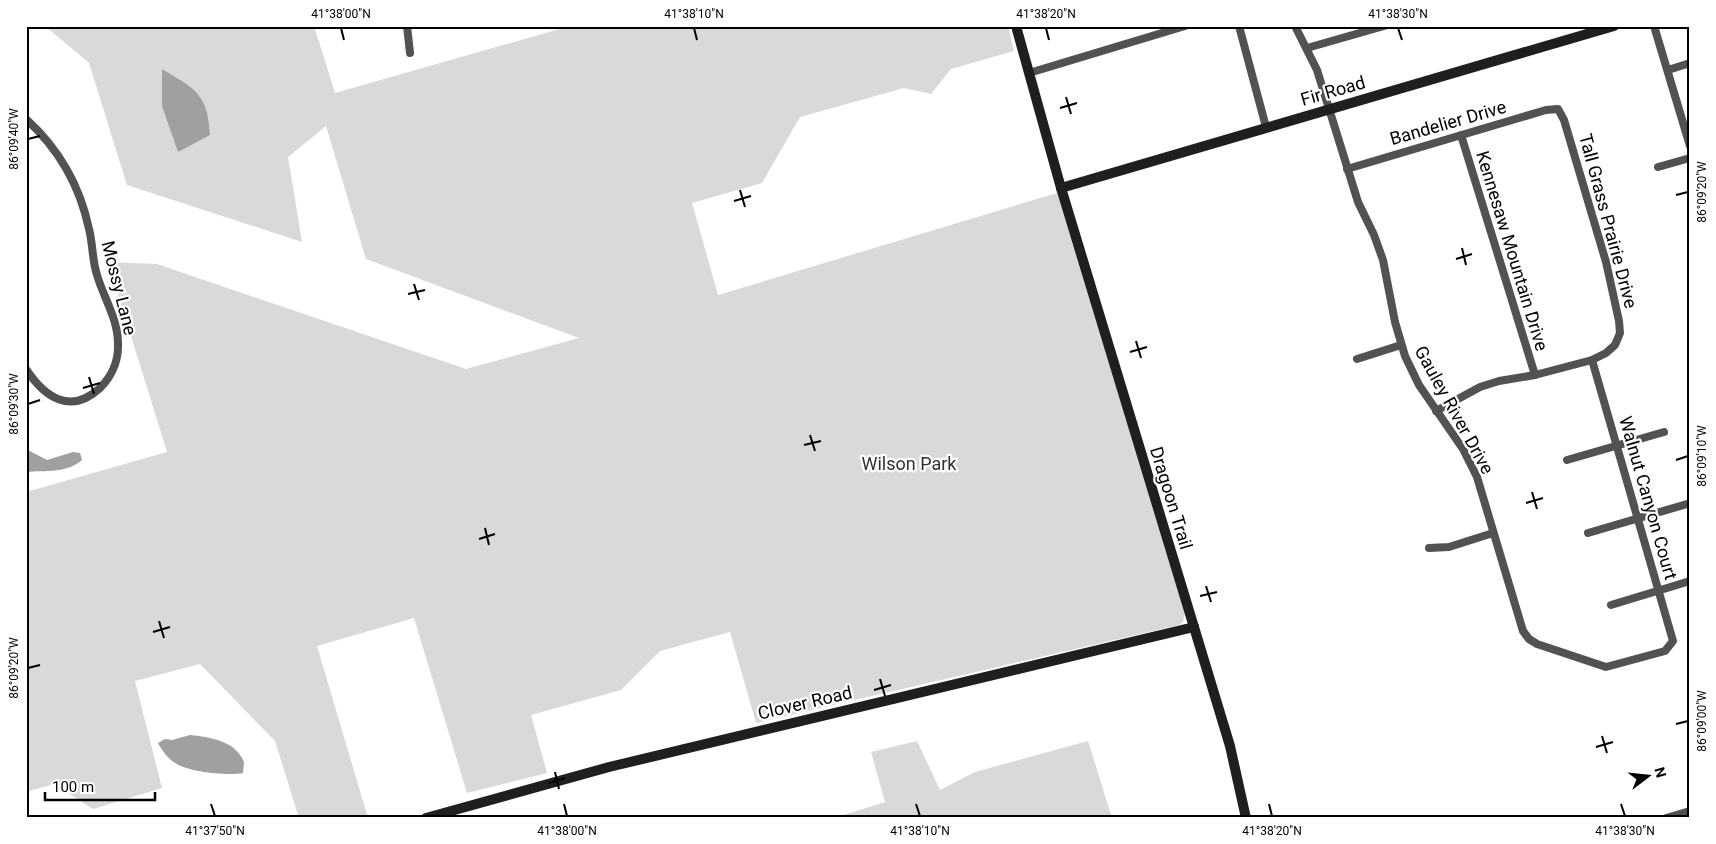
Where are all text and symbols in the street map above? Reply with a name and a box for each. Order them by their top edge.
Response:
text: 41°38'00"N [311,7,371,21]
text: 41°38'10"N [664,7,724,21]
text: 41°38'20"N [1016,7,1076,21]
text: 41°38'30"N [1368,7,1428,21]
street label: Fir Road [1298,71,1368,110]
street label: Bandelier Drive [1387,96,1508,149]
text: 86°09'40"W [7,108,21,170]
street label: Tall Grass Prairie Drive [1575,131,1642,310]
street label: Kennesaw Mountain Drive [1472,148,1553,353]
text: 86°09'20"W [1695,161,1709,223]
street label: Mossy Lane [98,239,141,337]
street label: Gauley River Drive [1410,342,1498,478]
text: 86°09'30"W [7,373,21,435]
street label: Walnut Canyon Court [1615,414,1682,582]
text: 86°09'10"W [1695,425,1709,487]
street label: Dragoon Trail [1146,444,1197,552]
park label: Wilson Park [862,453,957,474]
text: 86°09'20"W [7,637,21,699]
street label: Clover Road [756,681,854,724]
text: 86°09'00"W [1695,690,1709,752]
north arrow [1624,752,1674,802]
text: N [1651,765,1670,779]
scale bar [45,769,155,801]
text: 100 m [52,778,94,796]
text: 41°37'50"N [185,824,245,838]
text: 41°38'00"N [537,824,597,838]
text: 41°38'10"N [890,824,950,838]
text: 41°38'20"N [1242,824,1302,838]
text: 41°38'30"N [1595,824,1655,838]

